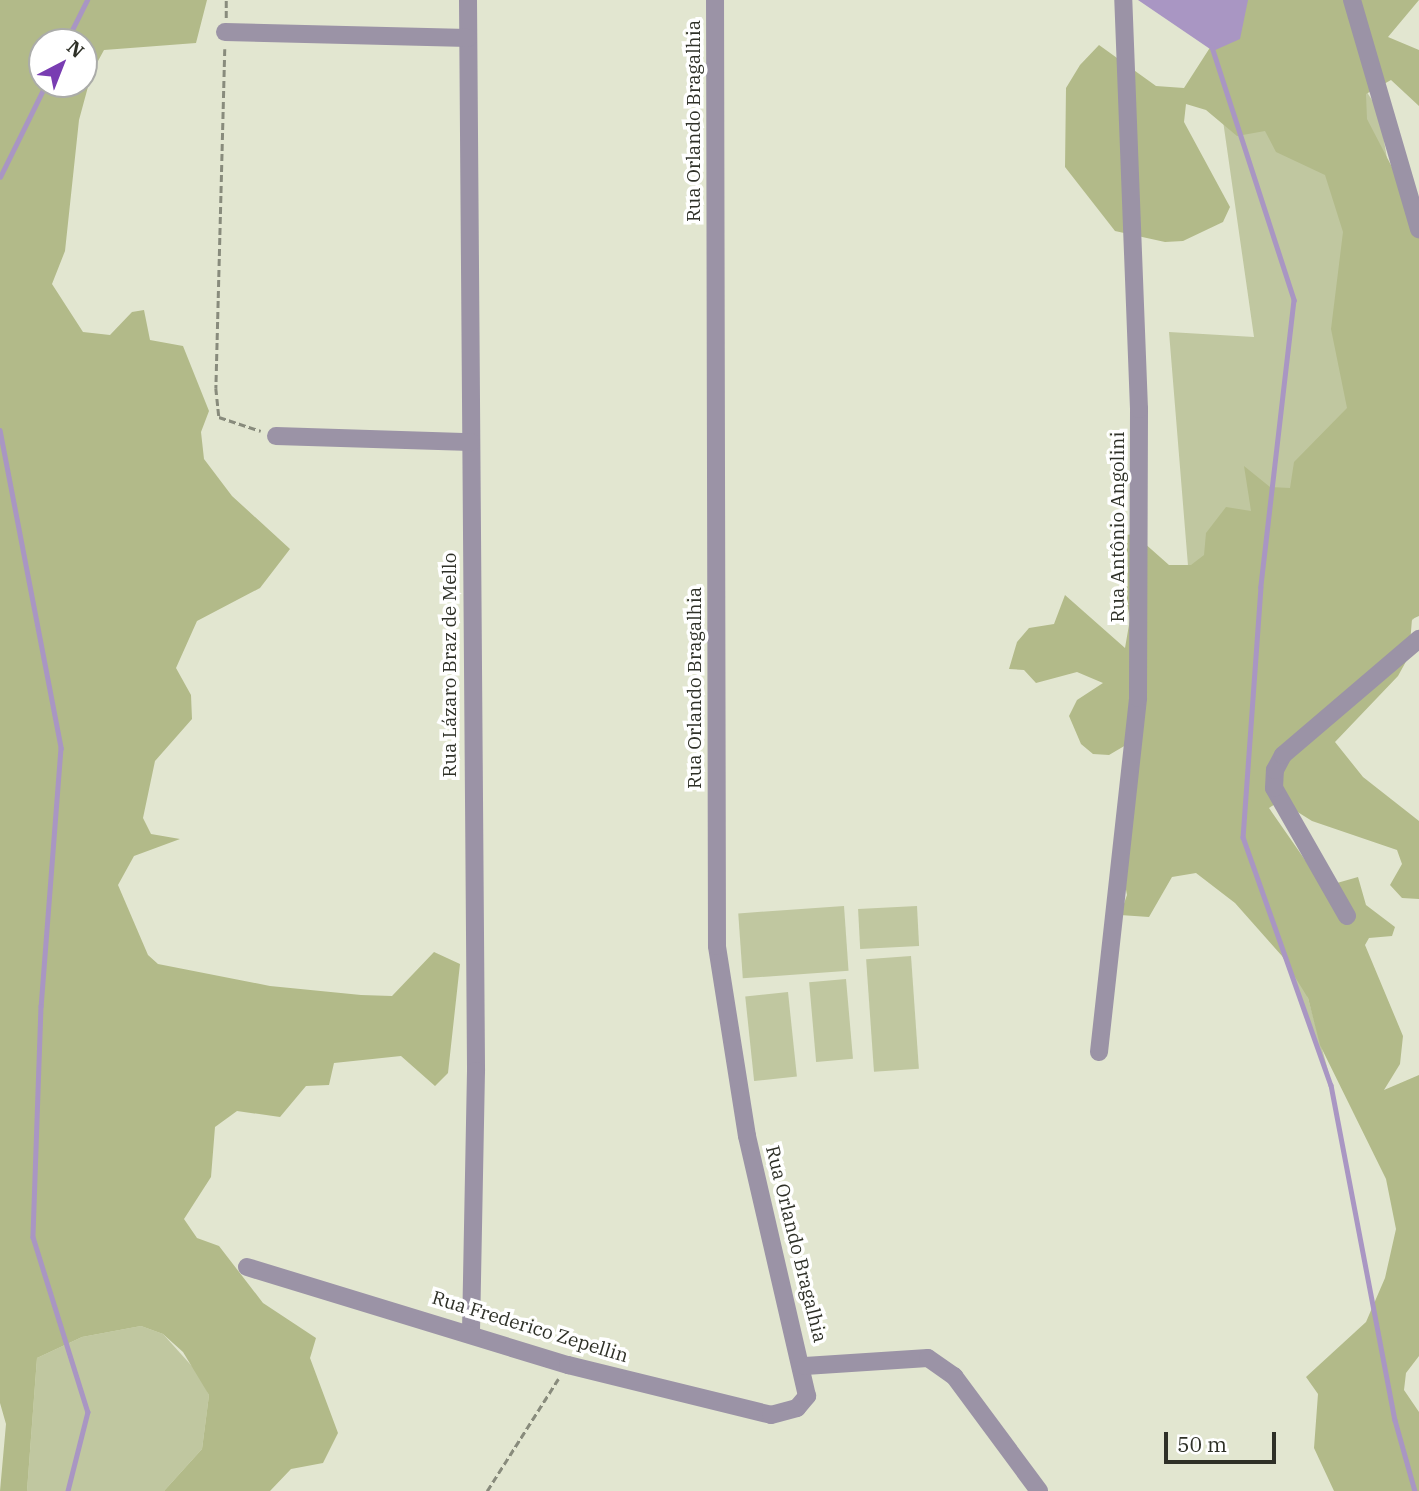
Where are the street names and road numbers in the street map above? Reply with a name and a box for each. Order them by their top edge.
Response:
street label: Rua Orlando Bragalhia [683,20,705,222]
street label: Rua Antônio Angolini [1107,432,1129,622]
street label: Rua Lázaro Braz de Mello [439,552,461,778]
street label: Rua Orlando Bragalhia [684,587,706,789]
street label: Rua Orlando Bragalhia [760,1143,832,1345]
street label: Rua Frederico Zepellin [429,1286,631,1368]

